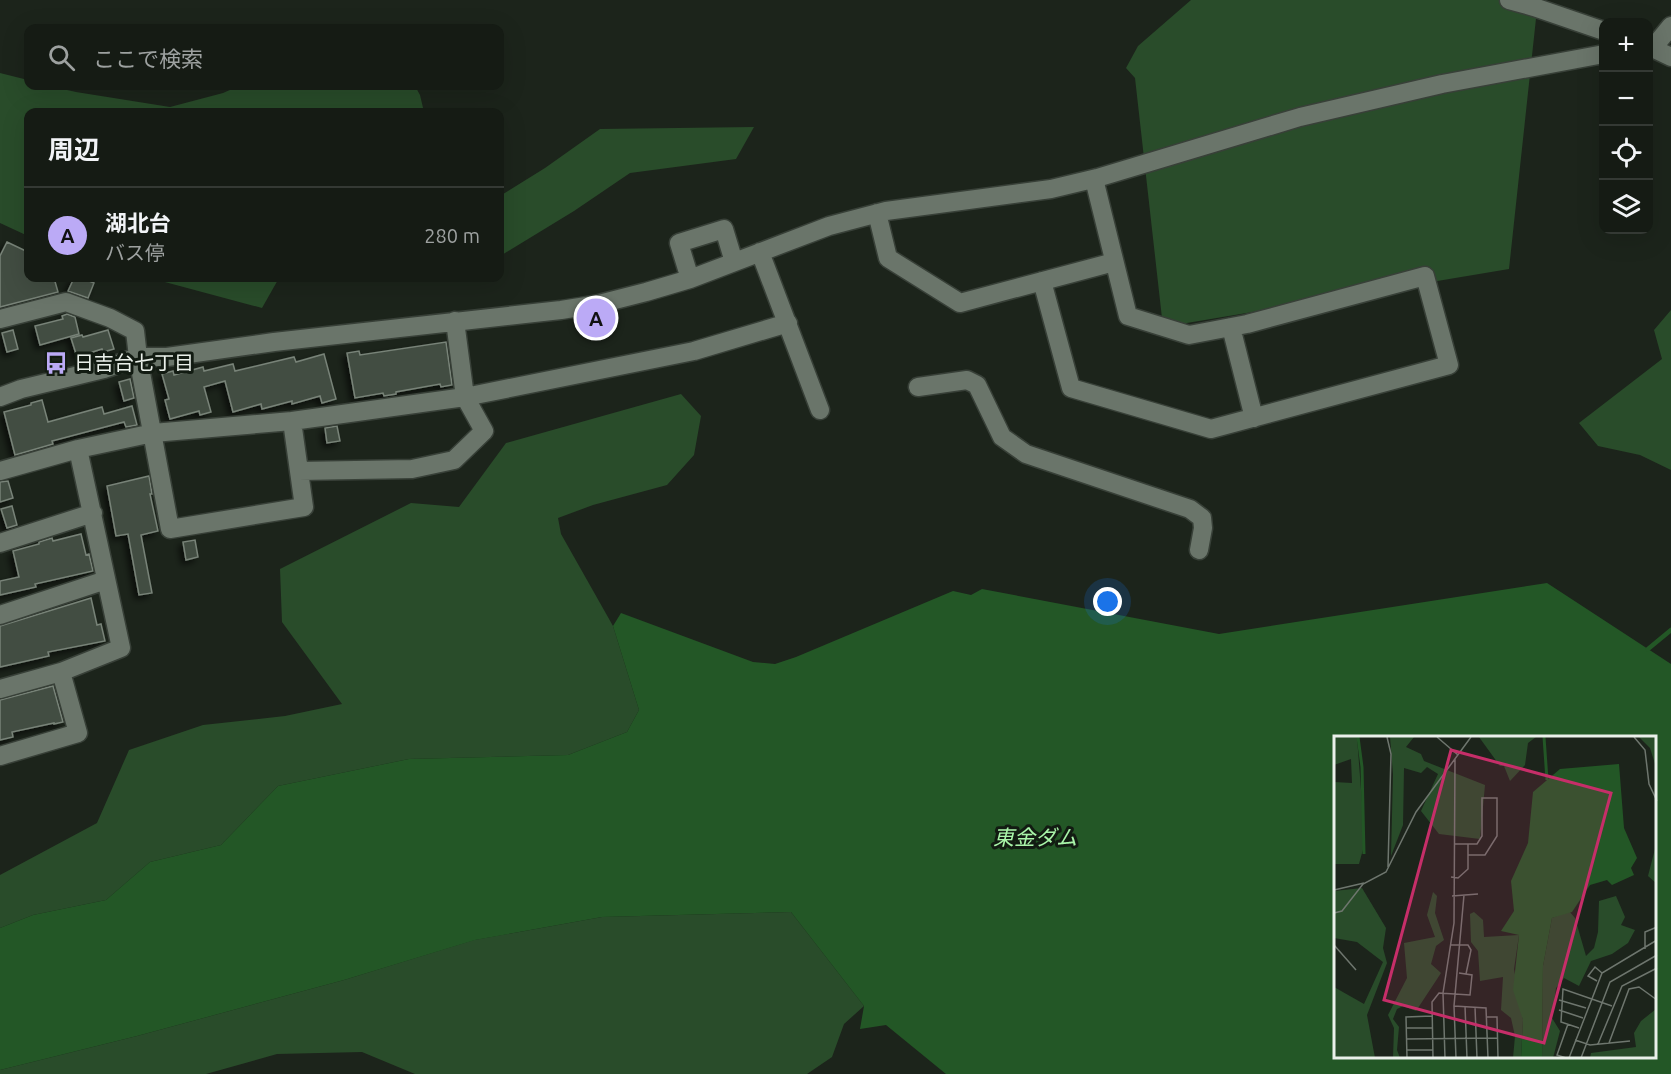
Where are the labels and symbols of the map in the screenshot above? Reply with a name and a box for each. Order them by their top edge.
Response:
pin: A [576,296,616,340]
bus stop icon: 日吉台七丁目 [43,350,69,376]
place label: 日吉台七丁目 [74,351,194,374]
your location [1093,587,1122,616]
inset map [1334,736,1656,1059]
water label: 東金ダム [993,825,1077,849]

